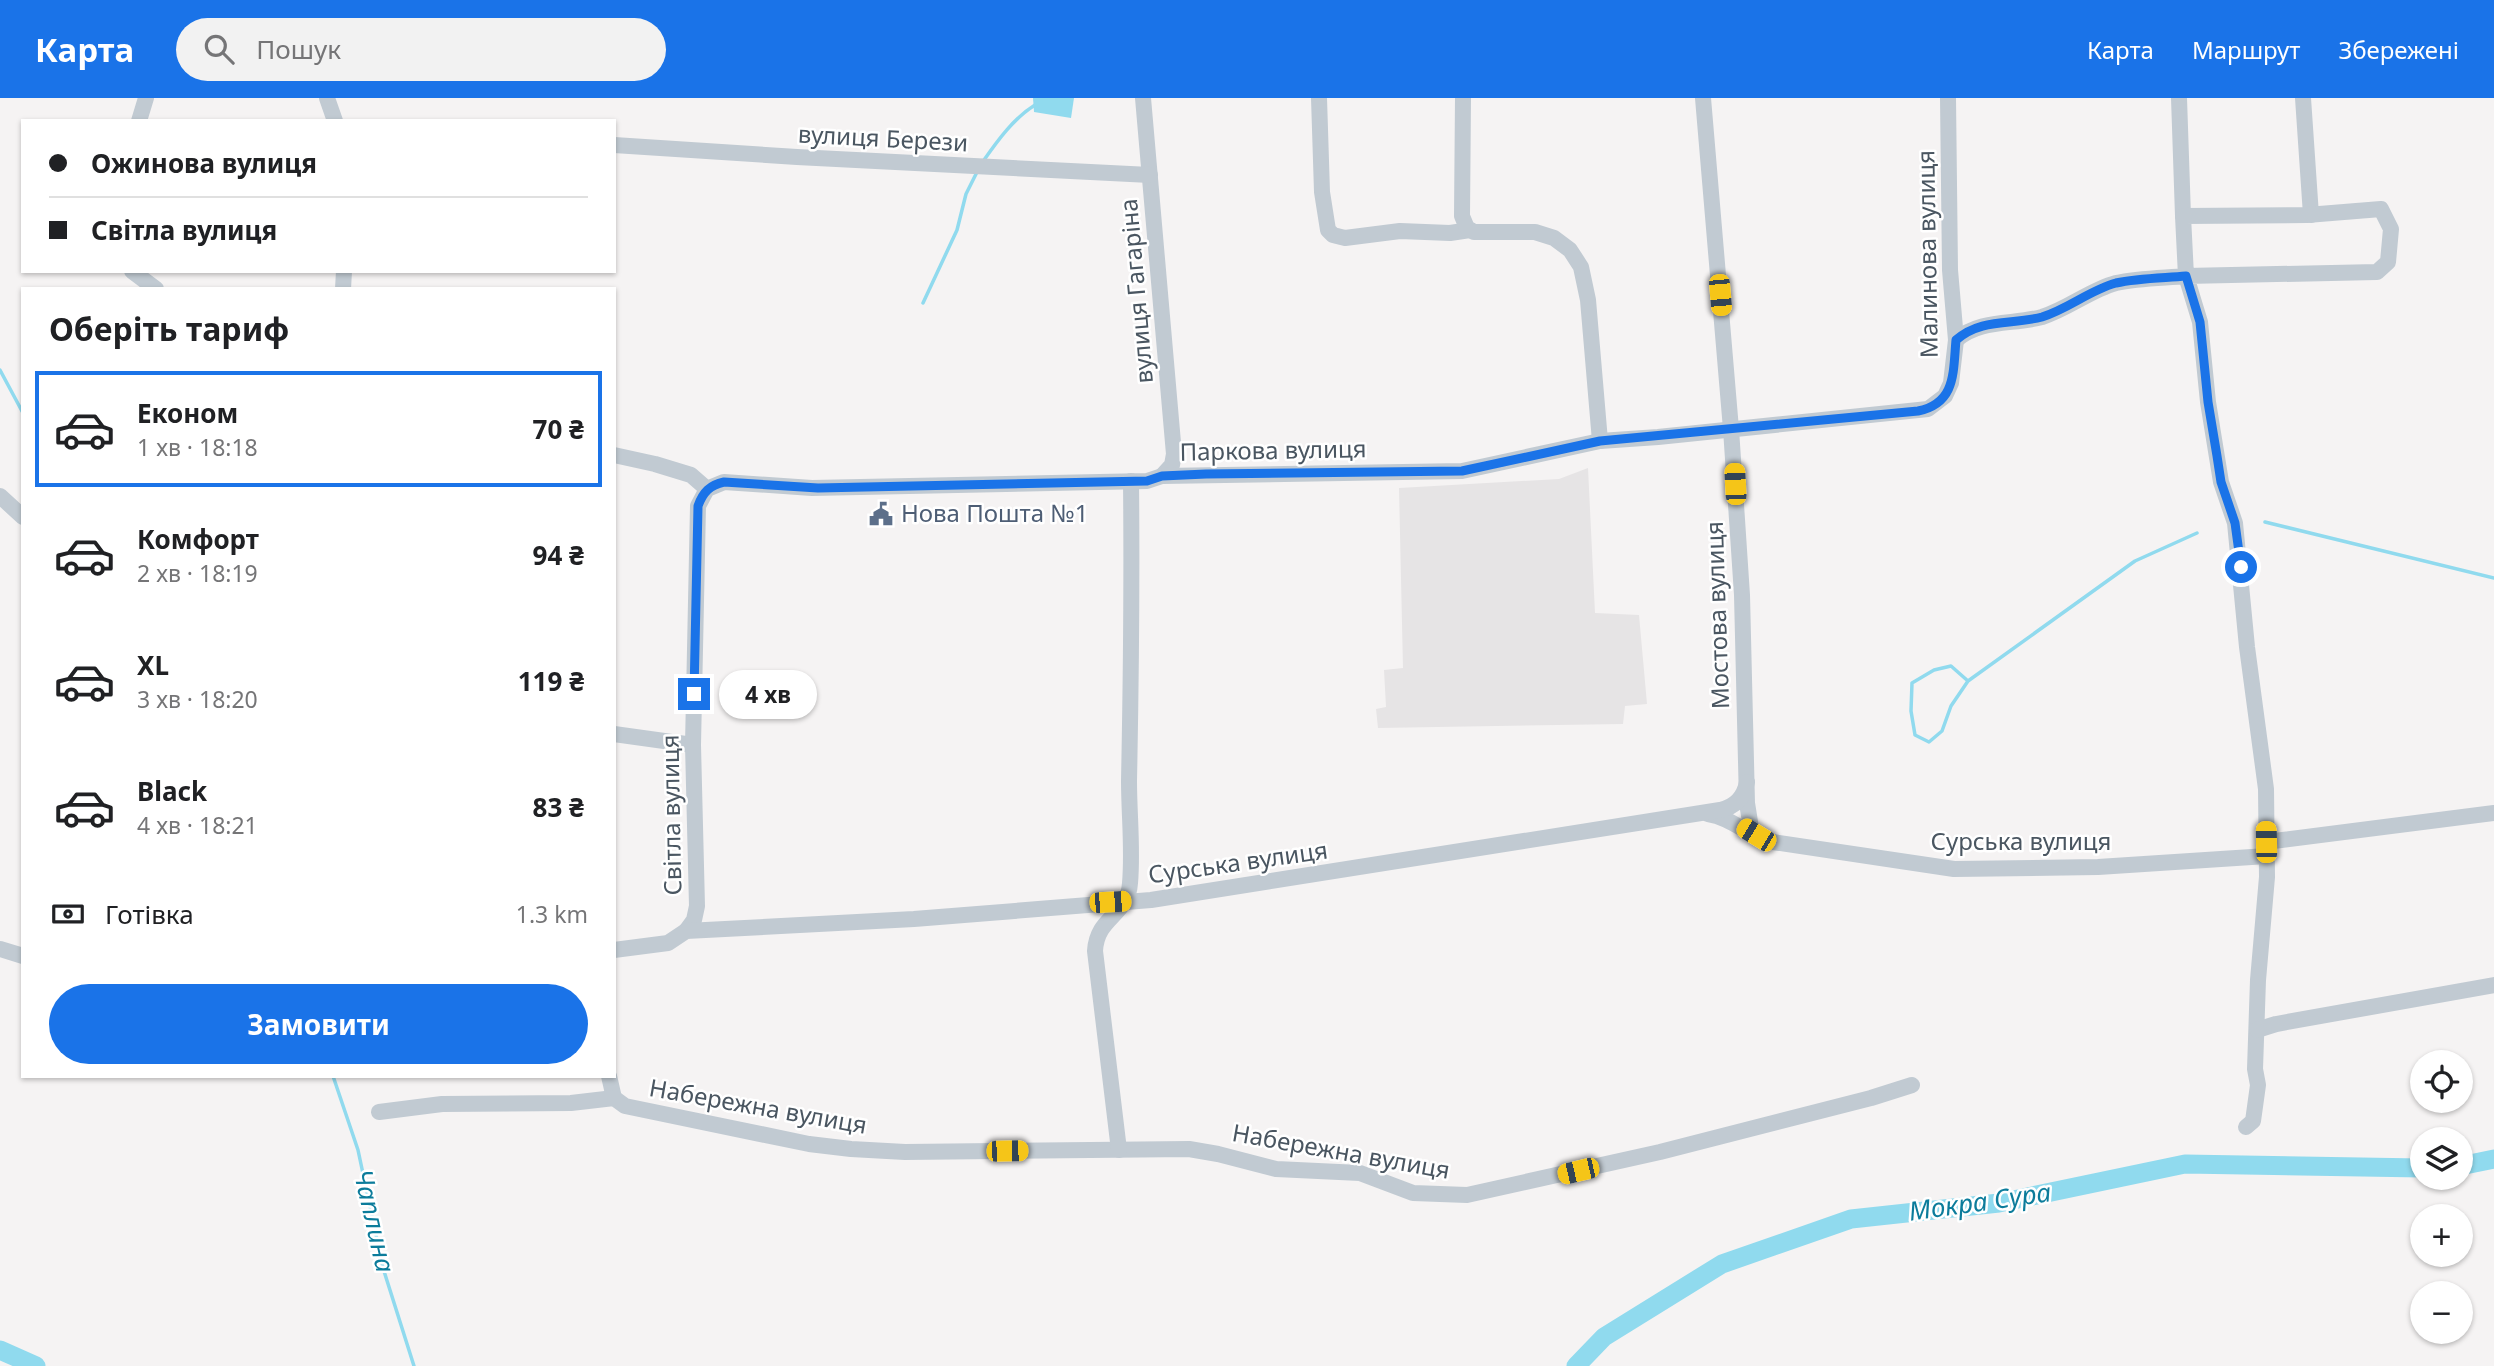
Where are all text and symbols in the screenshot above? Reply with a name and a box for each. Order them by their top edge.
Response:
search box [176,18,666,81]
text: Карта [35,27,134,72]
icon: search [200,30,238,68]
text: Пошук [256,31,341,67]
text: Карта [2087,33,2154,66]
text: Маршрут [2192,33,2300,66]
text: Збережені [2338,33,2459,66]
street label: вулиця Берези [797,117,969,158]
text: Ожинова вулиця [91,145,317,181]
street label: Малинова вулиця [1908,150,1945,358]
street label: вулиця Гагаріна [1111,197,1160,385]
text: Світла вулиця [91,212,277,248]
car [1708,273,1733,317]
text: Оберіть тариф [49,307,289,350]
text: Економ [137,395,238,431]
icon: car [53,398,116,461]
text: 70 ₴ [533,411,584,447]
text: 1 хв · 18:18 [137,431,258,463]
street label: Паркова вулиця [1179,431,1367,468]
car [1724,462,1747,506]
place label: Нова Пошта №1 [901,496,1088,529]
public building icon: Нова Пошта №1 [867,500,895,528]
text: Комфорт [137,521,259,557]
street label: Мостова вулиця [1697,521,1736,710]
icon: car [53,524,116,587]
text: 94 ₴ [533,537,584,573]
route start [2225,551,2257,583]
text: 2 хв · 18:19 [137,557,258,589]
text: XL [137,647,169,683]
icon: car [53,650,116,713]
text: 119 ₴ [518,663,584,699]
callout: 4 хв [718,670,816,718]
route end [678,678,710,710]
text: 4 хв [745,678,791,710]
text: 3 хв · 18:20 [137,683,258,715]
street label: Світла вулиця [653,734,688,896]
text: Black [137,773,207,809]
icon: car [53,776,116,839]
text: 83 ₴ [533,789,584,825]
text: 4 хв · 18:21 [137,809,258,841]
car [1733,815,1780,855]
car [2256,821,2277,863]
street label: Сурська вулиця [1931,824,2111,857]
street label: Сурська вулиця [1146,833,1330,890]
car [1089,890,1132,914]
icon: cash [49,895,87,933]
text: Готівка [105,896,194,932]
text: 1.3 km [516,898,588,930]
button: Замовити [49,984,588,1064]
map controls [2410,1050,2473,1344]
button: locate [2410,1050,2473,1113]
street label: Набережна вулиця [647,1070,870,1141]
street label: Набережна вулиця [1230,1115,1453,1186]
button: layers [2410,1127,2473,1190]
car [986,1140,1029,1162]
car [1556,1156,1601,1186]
water label: Чаплина [346,1166,404,1276]
water label: Мокра Сура [1906,1173,2054,1229]
button: + [2410,1204,2473,1267]
button: − [2410,1281,2473,1344]

